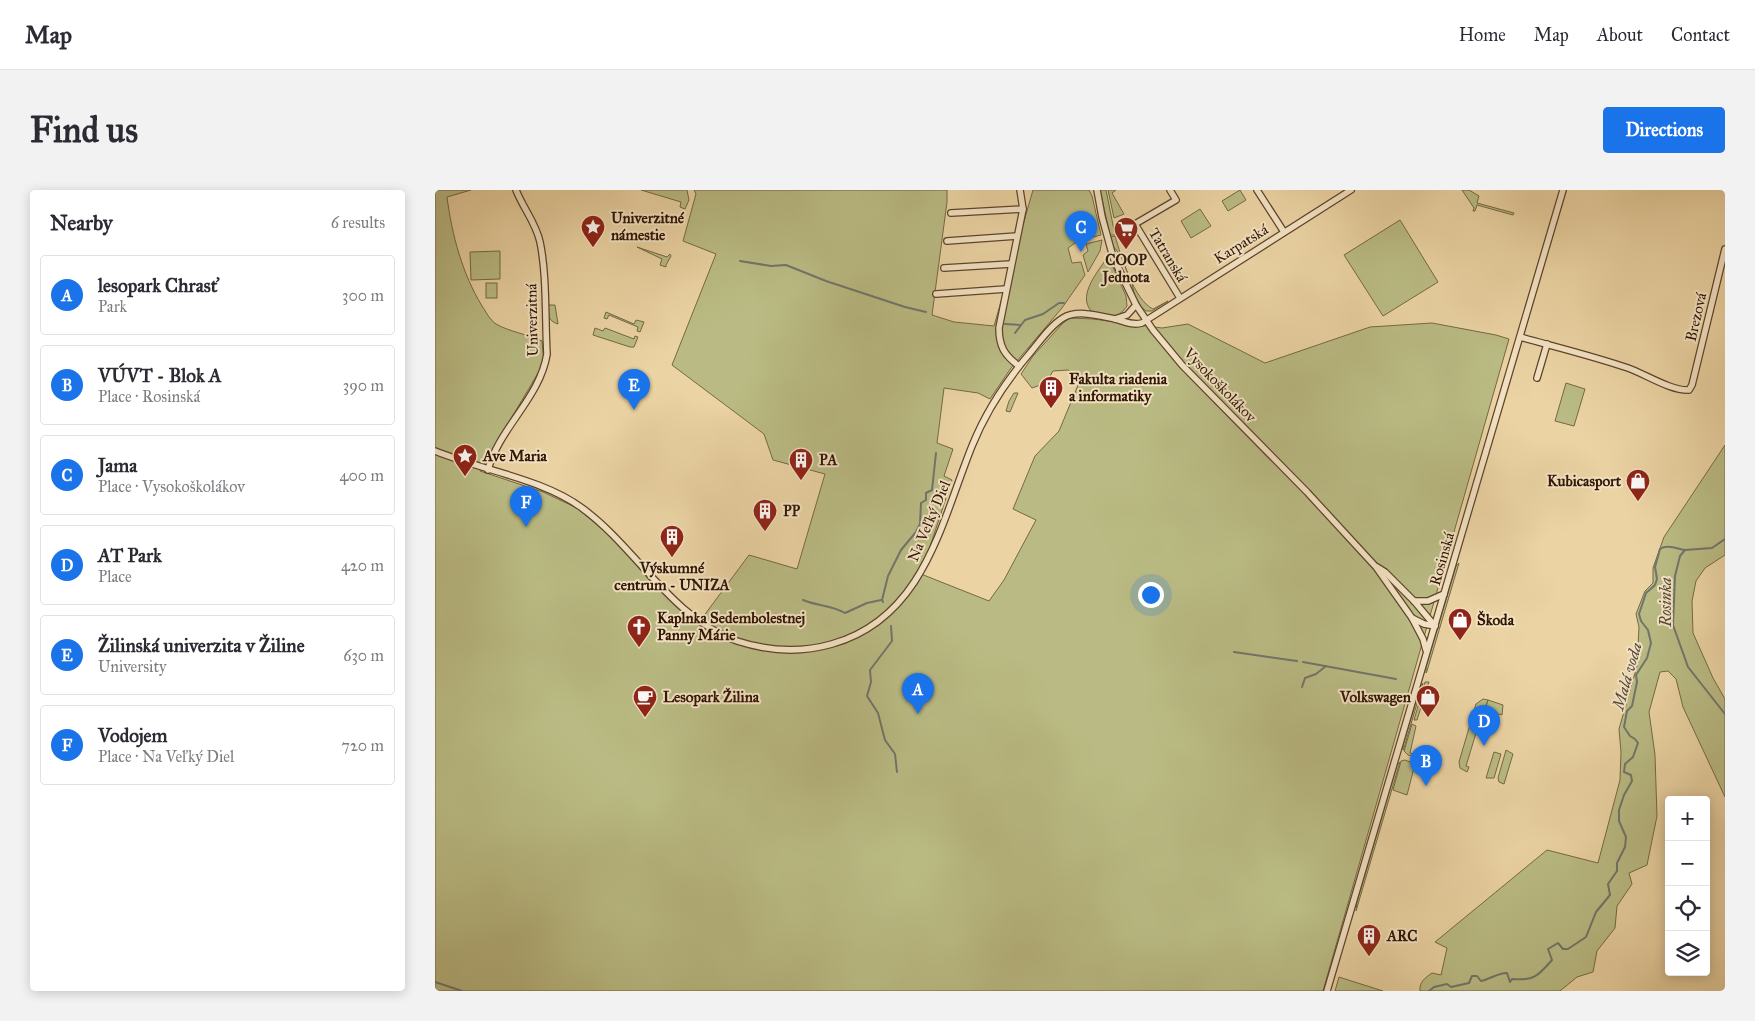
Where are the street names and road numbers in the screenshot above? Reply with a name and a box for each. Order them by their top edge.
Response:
street label: Karpatská [1211,220,1272,268]
street label: Tatranská [1145,225,1191,286]
street label: Univerzitná [522,283,542,357]
street label: Brezová [1682,290,1710,343]
street label: Vysokoškolákov [1179,343,1260,426]
street label: Na Veľký Diel [904,477,955,564]
street label: Rosinská [1426,530,1458,588]

